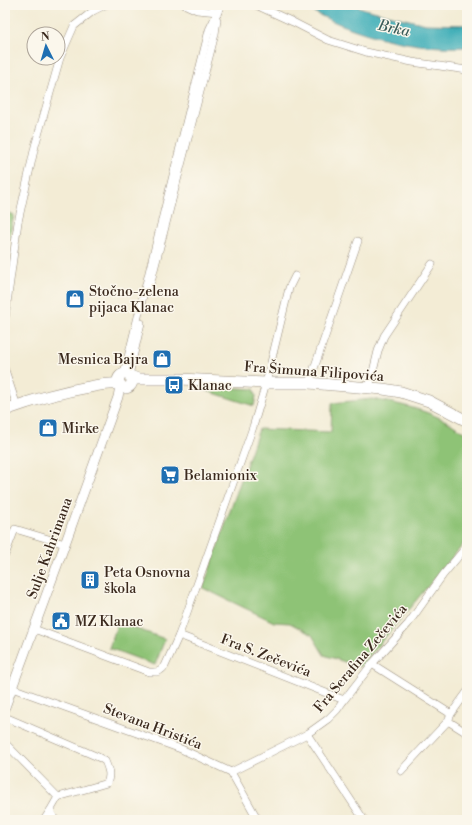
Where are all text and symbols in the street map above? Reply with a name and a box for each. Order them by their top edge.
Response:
water label: Brka [375,16,412,41]
north arrow [26,26,66,66]
text: N [40,30,50,44]
place label: Stočno-zelena pijaca Klanac [89,283,180,317]
shop icon: Stočno-zelena pijaca Klanac [64,288,86,310]
shop icon: Mesnica Bajra [151,348,173,370]
place label: Mesnica Bajra [58,351,149,369]
street label: Fra Šimuna Filipovića [243,356,385,386]
bus stop icon: Klanac [163,374,185,396]
place label: Klanac [188,377,232,395]
shop icon: Mirke [37,417,59,439]
place label: Mirke [62,420,99,438]
supermarket icon: Belamionix [159,464,181,486]
place label: Belamionix [183,467,258,485]
street label: Sulje Kahrimana [23,494,77,602]
place label: Peta Osnovna škola [104,564,191,598]
building icon: Peta Osnovna škola [79,569,101,591]
street label: Fra Serafina Zečevića [310,600,412,717]
public building icon: MZ Klanac [50,610,72,632]
place label: MZ Klanac [75,613,143,631]
street label: Fra S. Zečevića [218,630,314,682]
street label: Stevana Hristića [101,700,205,754]

